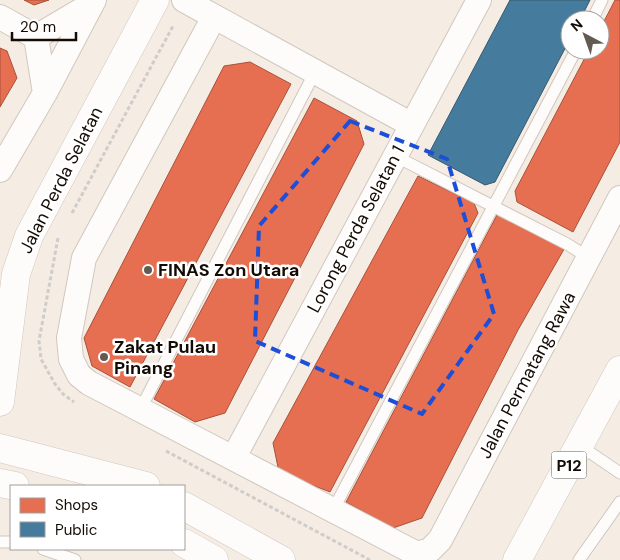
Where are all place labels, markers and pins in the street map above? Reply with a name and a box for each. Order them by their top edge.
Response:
place label: FINAS Zon Utara [158,258,299,282]
marker: FINAS Zon Utara [142,264,154,276]
place label: Zakat Pulau Pinang [114,335,216,380]
marker: Zakat Pulau Pinang [98,351,110,363]

